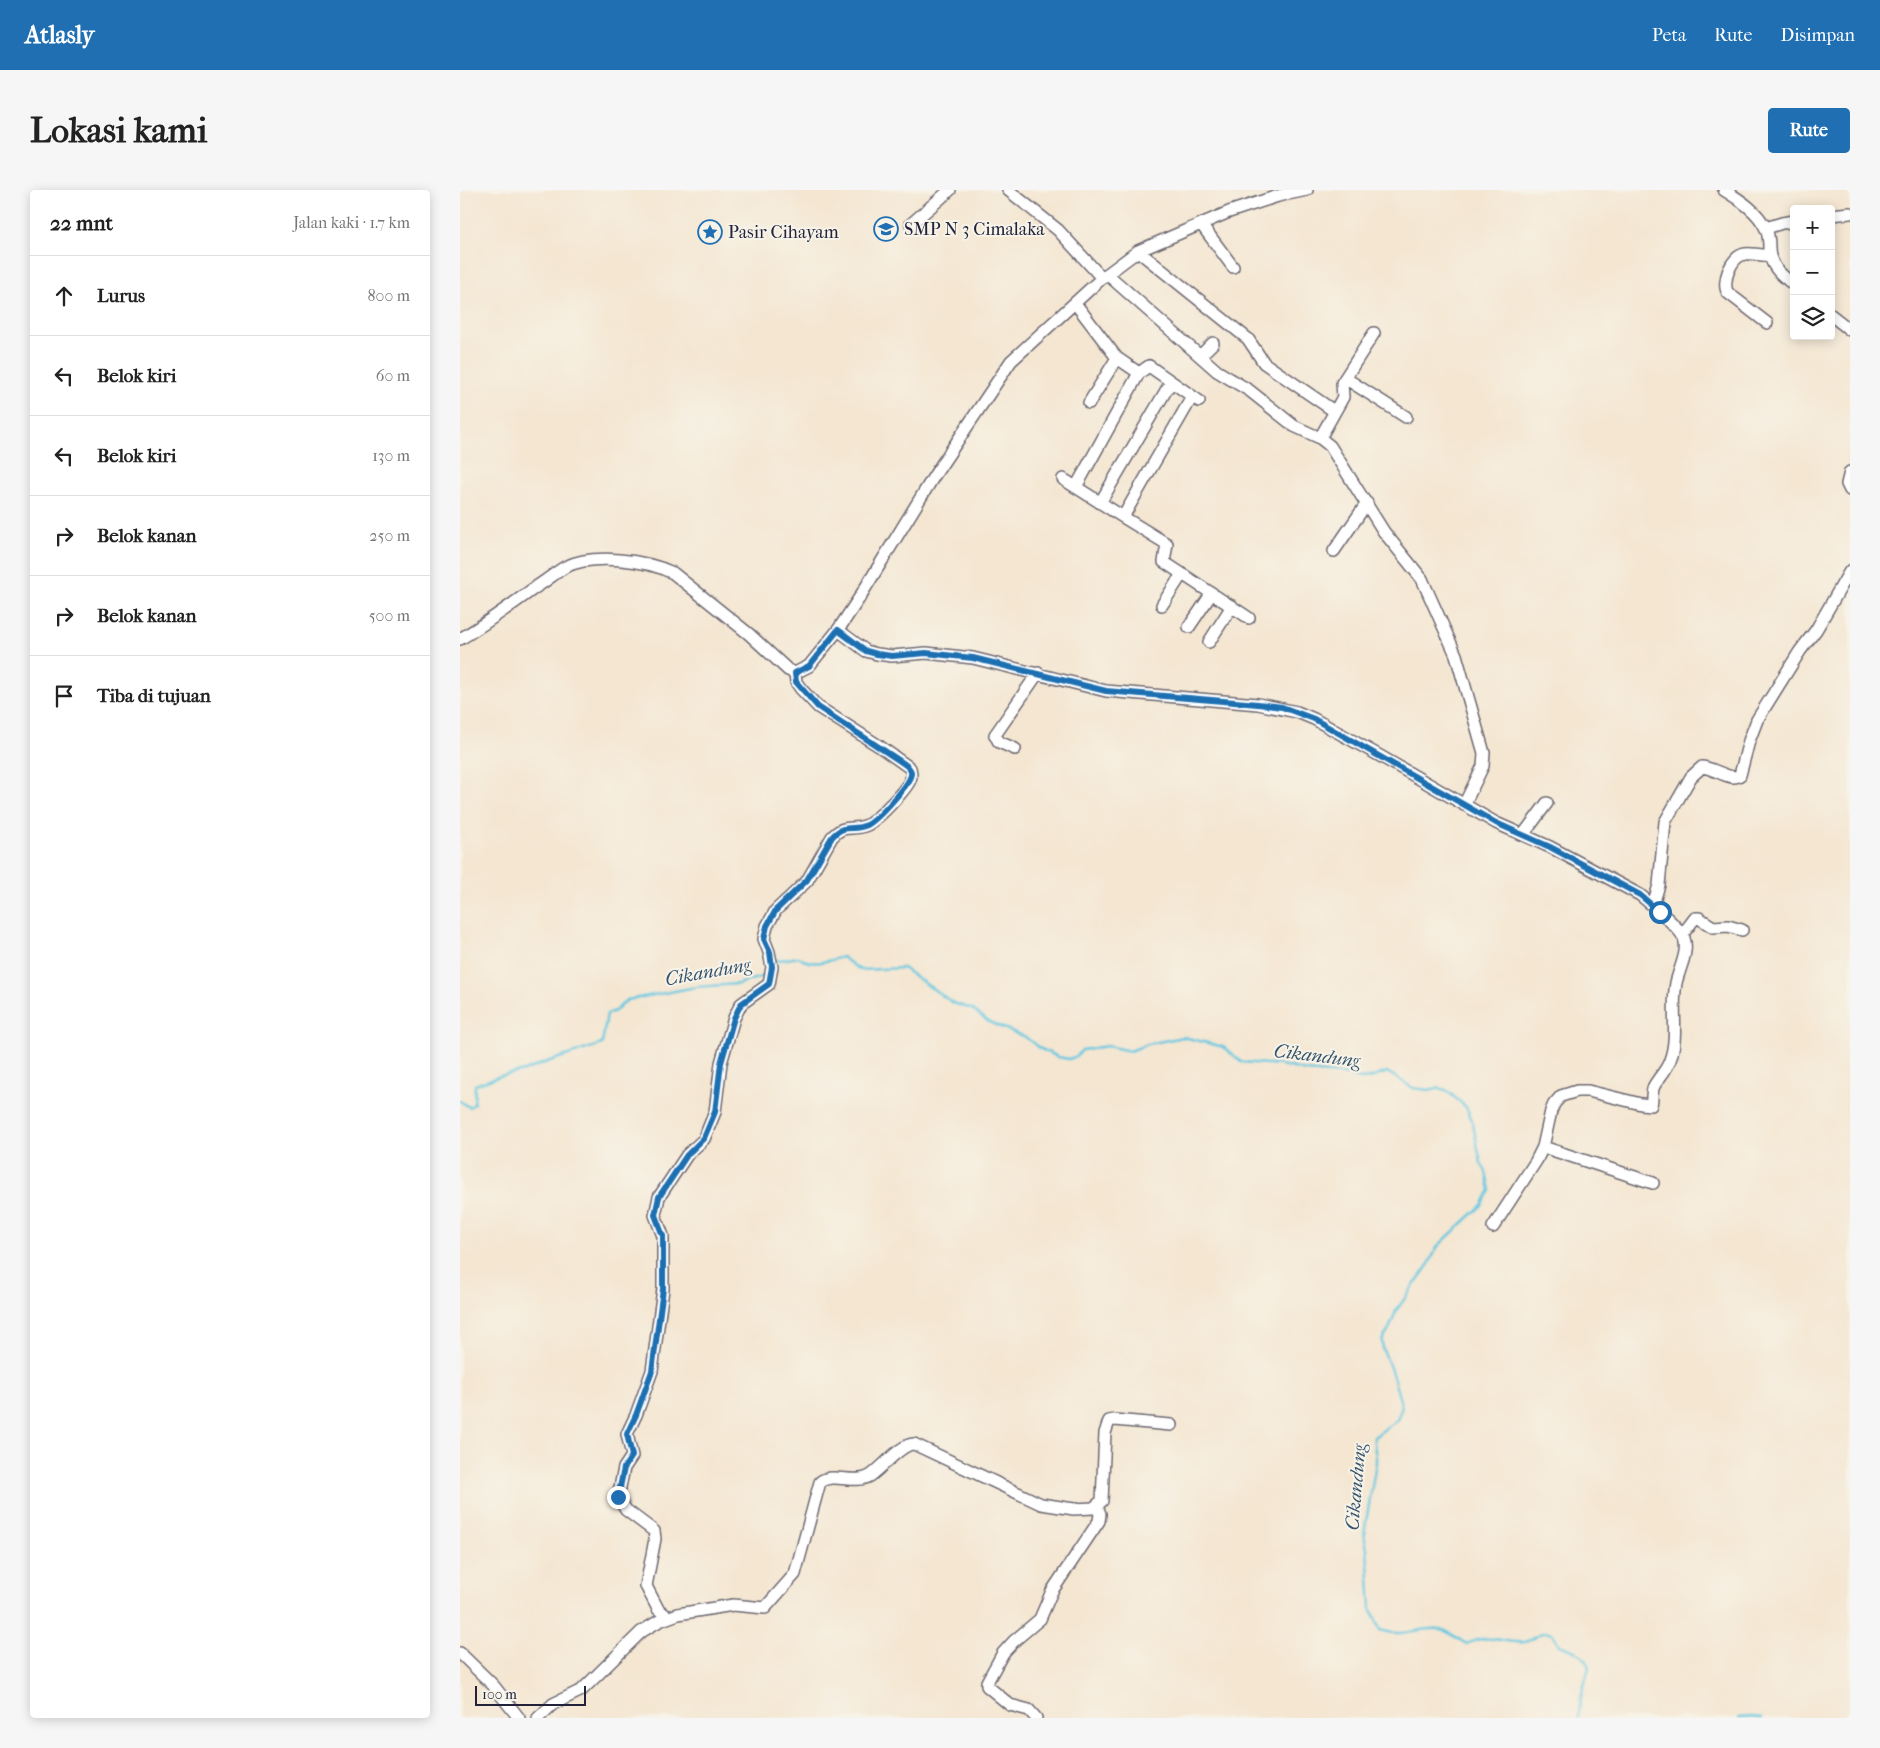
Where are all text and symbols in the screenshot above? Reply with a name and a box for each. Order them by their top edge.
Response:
text: Atlasly [25,21,94,49]
text: Peta [1652,25,1686,46]
text: Rute [1714,25,1752,46]
text: Disimpan [1780,25,1855,46]
button: Rute [1768,108,1850,153]
text: Lokasi kami [30,110,207,151]
map controls [1790,205,1835,340]
button: + [1790,205,1835,250]
text: 22 mnt [50,211,113,235]
text: Jalan kaki · 1.7 km [293,213,410,232]
school or university icon: SMP N 3 Cimalaka [873,216,899,242]
place icon: Pasir Cihayam [697,219,723,245]
place label: SMP N 3 Cimalaka [904,219,1045,240]
place label: Pasir Cihayam [728,222,839,243]
button: − [1790,250,1835,295]
icon: ahead [50,282,78,310]
text: Lurus [97,285,145,307]
text: 800 m [368,286,410,305]
button: layers [1790,295,1835,340]
icon: left [50,362,78,390]
text: Belok kiri [97,365,176,387]
text: 60 m [376,366,410,385]
icon: left [50,442,78,470]
text: Belok kiri [97,445,176,467]
text: 130 m [372,446,410,465]
icon: right [50,522,78,550]
text: Belok kanan [97,525,197,547]
text: 250 m [369,526,410,545]
icon: right [50,602,78,630]
text: Belok kanan [97,605,197,627]
text: 500 m [369,606,410,625]
icon: arrive [50,682,78,710]
text: Tiba di tujuan [97,685,211,707]
route start [1649,901,1672,924]
water label: Cikandung [663,954,753,990]
water label: Cikandung [1273,1040,1362,1072]
water label: Cikandung [1341,1442,1371,1531]
route end [607,1486,630,1509]
scale bar [475,1683,586,1706]
text: 100 m [482,1686,517,1703]

